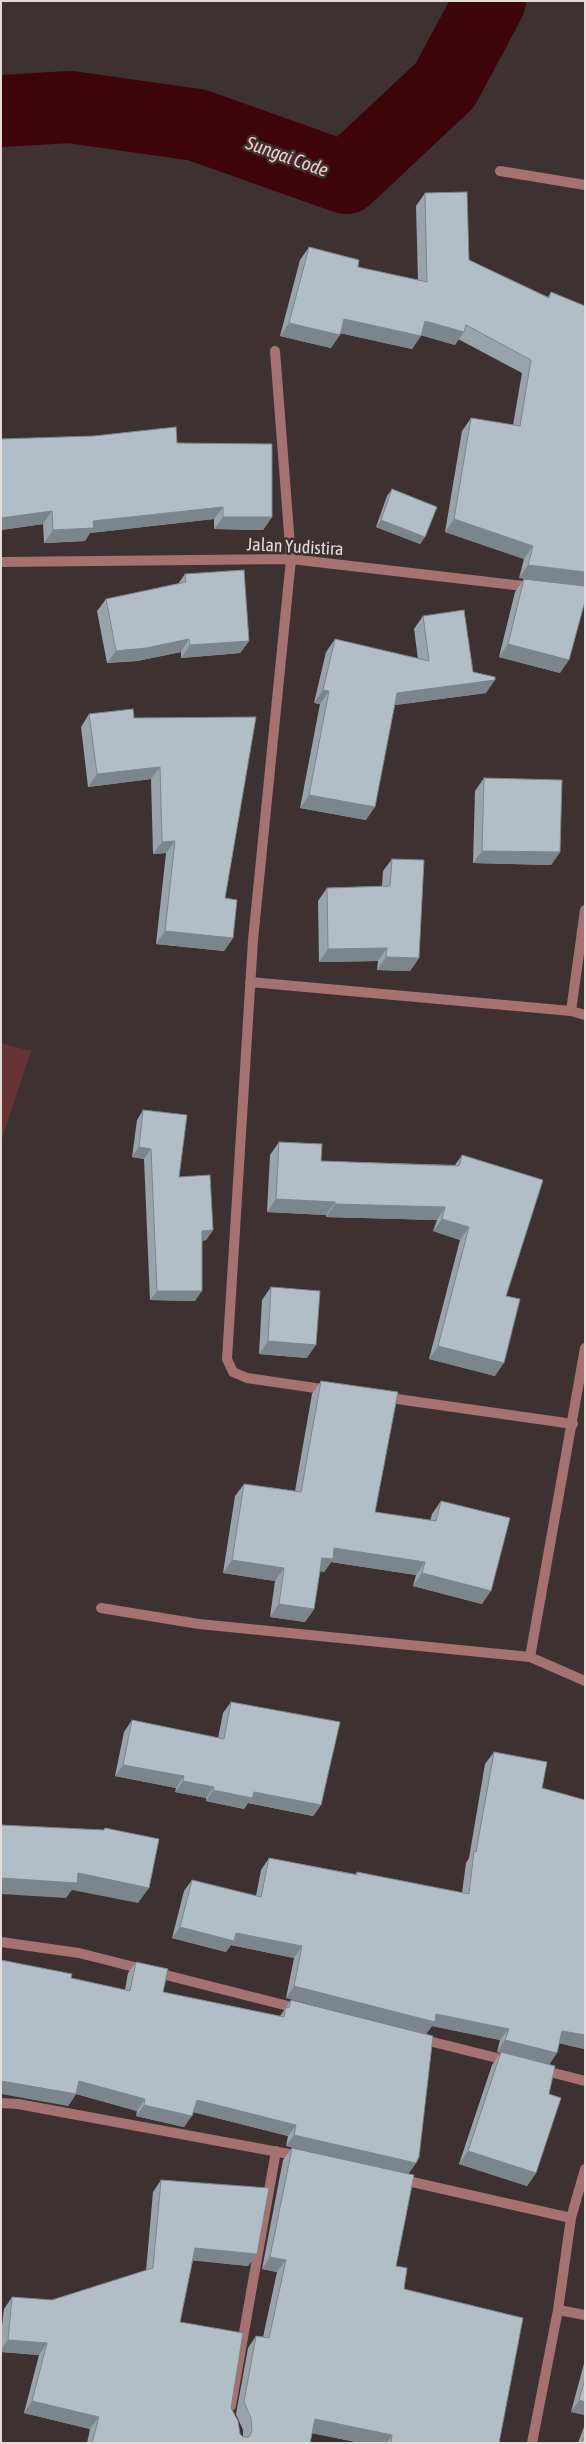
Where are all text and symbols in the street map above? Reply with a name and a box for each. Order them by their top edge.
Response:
water label: Sungai Code [243,132,331,182]
street label: Jalan Yudistira [246,534,344,560]

